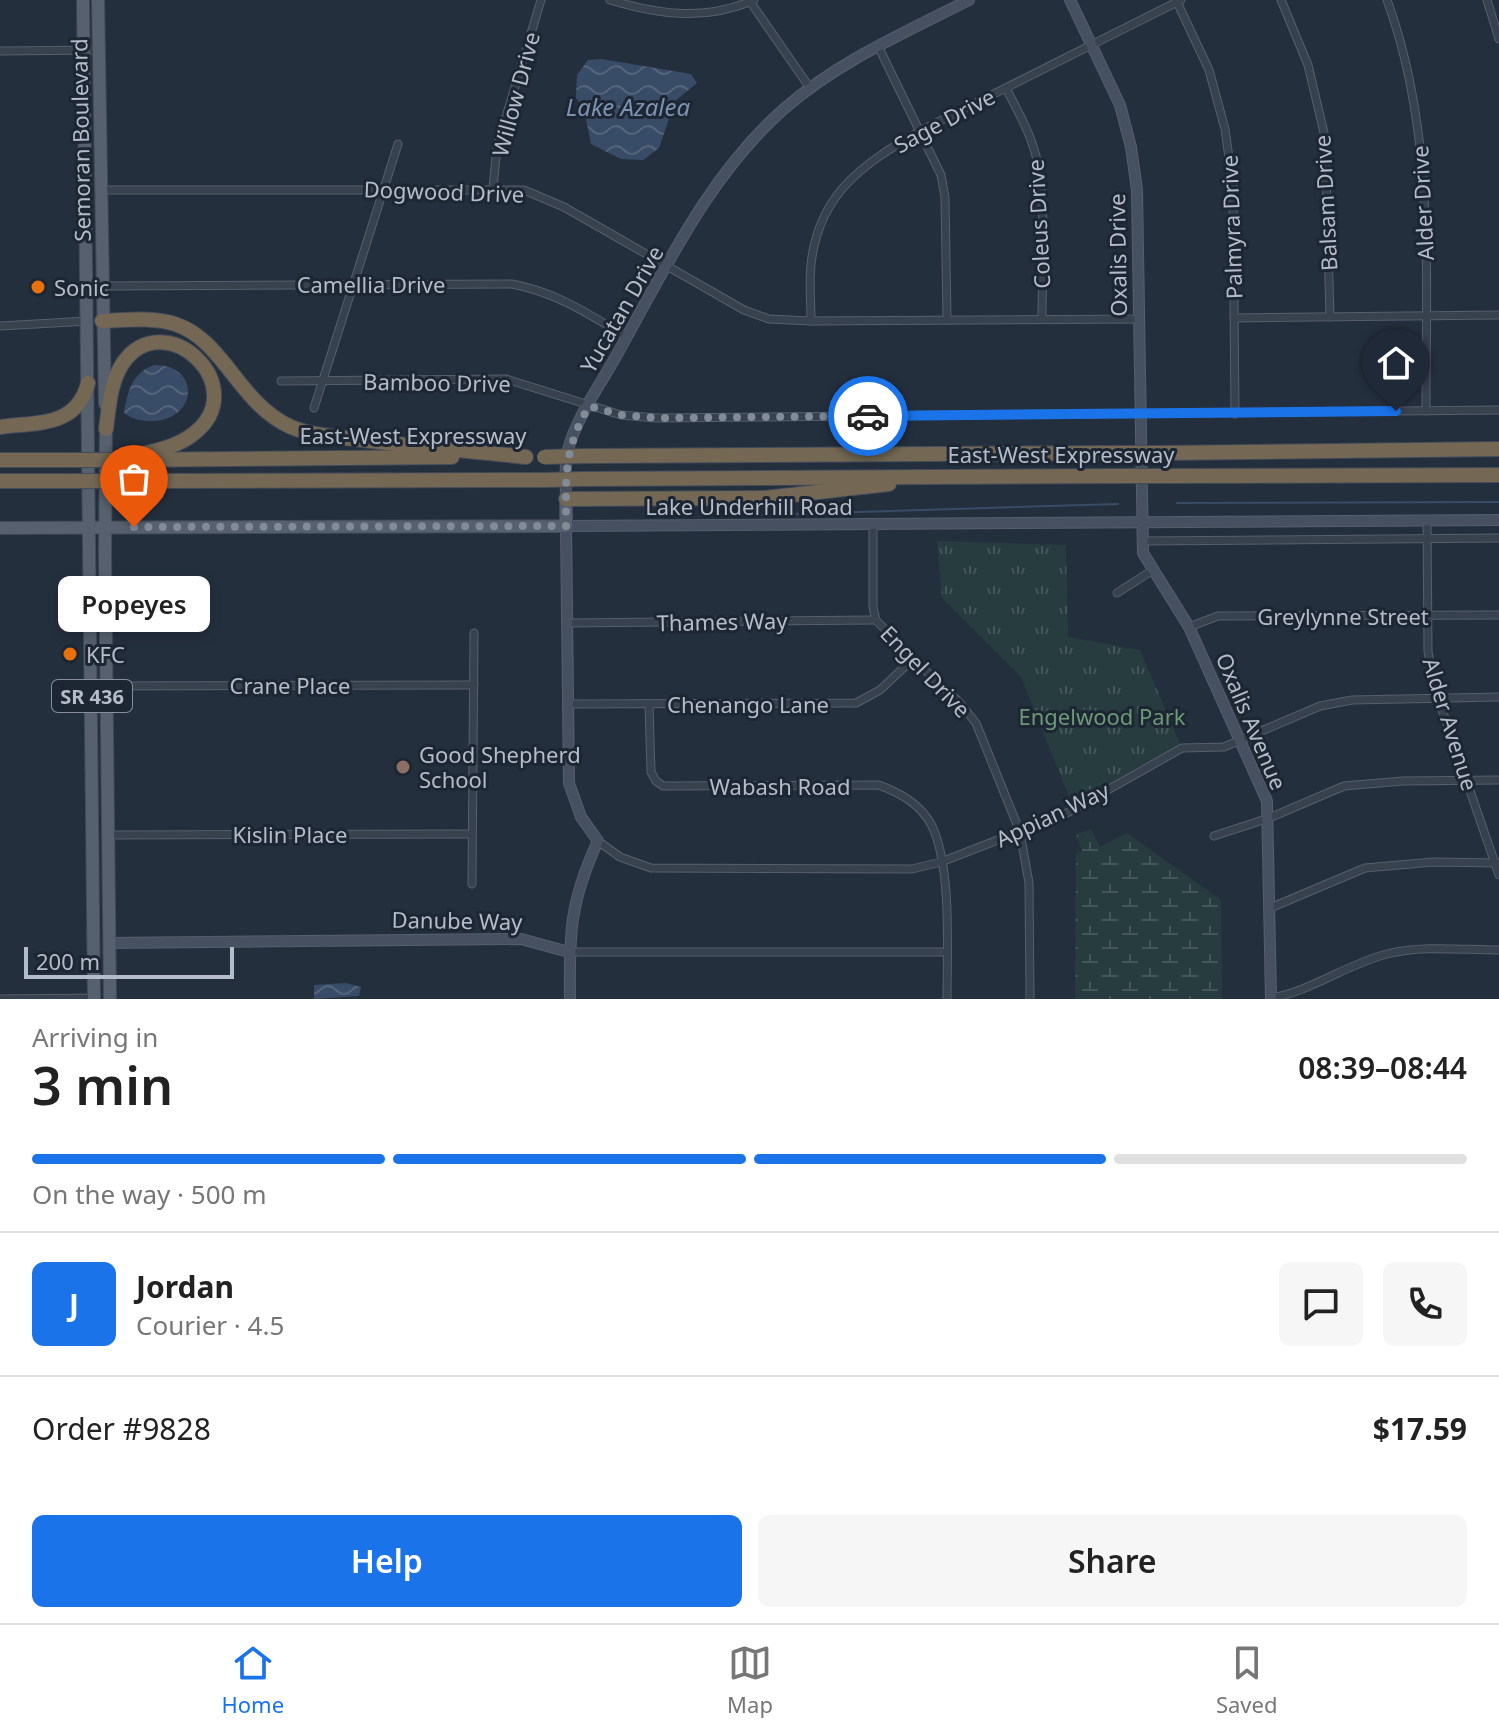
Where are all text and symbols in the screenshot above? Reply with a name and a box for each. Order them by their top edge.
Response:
street label: Willow Drive [484,28,546,160]
street label: Semoran Boulevard [63,38,97,242]
street label: Sage Drive [888,81,1000,159]
water label: Lake Azalea [566,90,691,123]
street label: Balsam Drive [1306,134,1344,272]
street label: Alder Drive [1404,145,1440,261]
street label: Palmyra Drive [1213,154,1249,300]
street label: Coleus Drive [1020,159,1056,289]
street label: Dogwood Drive [363,173,525,209]
street label: Oxalis Drive [1101,193,1133,317]
street label: Yucatan Drive [572,240,670,378]
street label: Camellia Drive [297,269,445,299]
place label: Sonic [54,272,109,302]
marker: Sonic [29,278,47,296]
pin [1362,329,1430,411]
icon: home [1374,341,1418,385]
street label: Bamboo Drive [363,366,511,398]
courier [828,376,908,456]
icon: car [846,394,890,438]
street label: East-West Expressway [299,420,527,450]
street label: East-West Expressway [947,439,1175,469]
pin [100,445,168,527]
icon: bag [112,457,156,501]
street label: Lake Underhill Road [645,491,853,521]
callout: Popeyes [58,575,210,631]
text: Popeyes [81,586,187,622]
street label: Greylynne Street [1257,601,1429,631]
street label: Thames Way [656,605,789,637]
street label: Engel Drive [874,618,978,724]
place label: KFC [86,639,125,669]
marker: KFC [61,645,79,663]
street label: Oxalis Avenue [1210,648,1294,794]
street label: Alder Avenue [1417,654,1485,794]
street label: Crane Place [230,670,350,700]
road number: SR 436 [52,680,132,712]
street label: Chenango Lane [667,689,829,719]
park label: Engelwood Park [1018,701,1186,731]
place label: Good Shepherd School [419,739,581,794]
marker: Good Shepherd School [394,758,412,776]
street label: Wabash Road [710,771,850,801]
street label: Appian Way [990,774,1114,853]
street label: Kislin Place [233,819,347,849]
street label: Danube Way [391,904,523,936]
scale bar [24,943,234,979]
text: 200 m [36,946,100,976]
text: Arriving in [32,1019,158,1055]
text: 08:39–08:44 [1298,1047,1467,1088]
text: 3 min [32,1049,173,1120]
text: On the way · 500 m [32,1176,266,1212]
button: chat [1279,1262,1363,1346]
button: phone [1383,1262,1467,1346]
text: Jordan [136,1266,234,1307]
text: J [69,1284,79,1325]
text: Courier · 4.5 [136,1307,284,1343]
text: Order #9828 [32,1408,211,1449]
text: $17.59 [1373,1408,1467,1449]
button: Help [32,1515,742,1607]
button: Share [758,1515,1467,1607]
tab: Home [222,1641,284,1719]
tab: Map [727,1641,773,1719]
tab: Saved [1216,1641,1277,1719]

